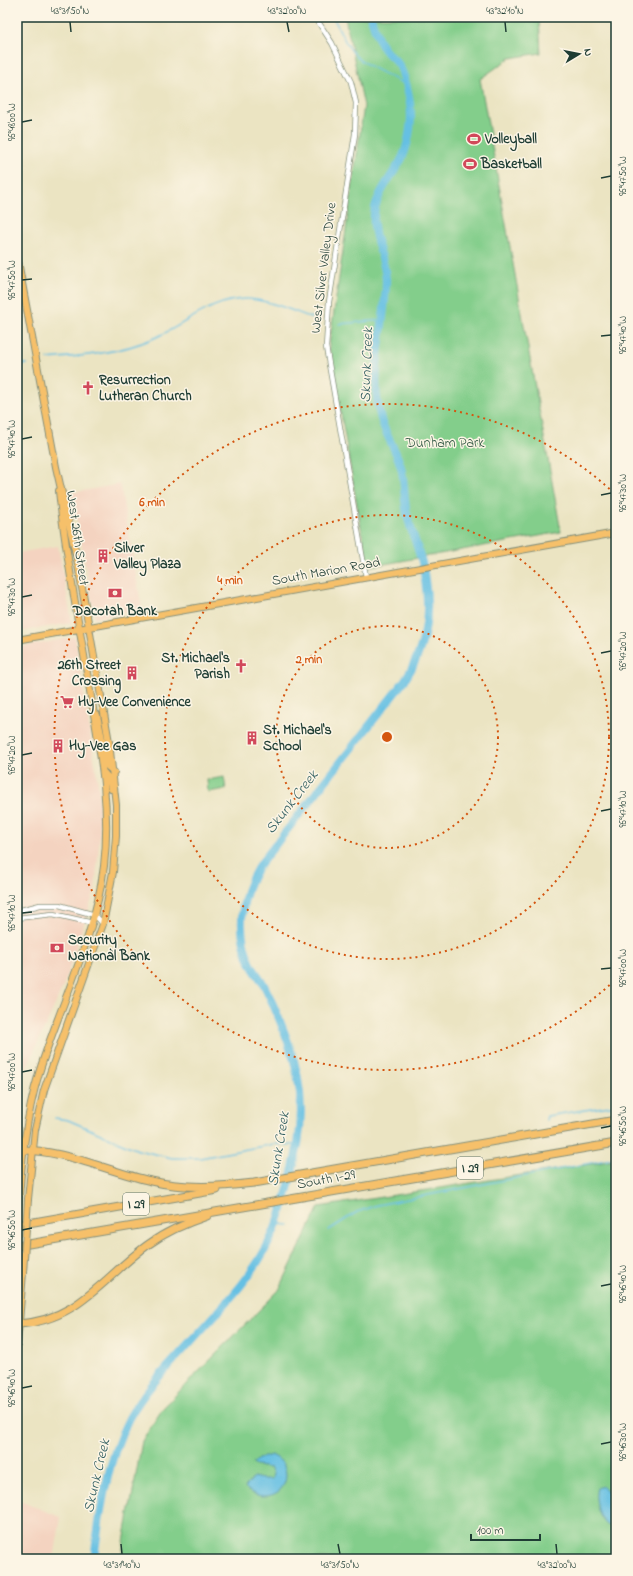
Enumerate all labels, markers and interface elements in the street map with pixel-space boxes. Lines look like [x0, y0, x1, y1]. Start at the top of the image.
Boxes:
text: 43°31'50"N [51, 4, 89, 19]
text: 43°32'00"N [268, 4, 307, 19]
text: 43°32'10"N [486, 4, 524, 19]
north arrow [559, 34, 599, 74]
text: N [579, 47, 596, 57]
text: 96°48'00"W [5, 103, 20, 141]
place label: Volleyball [484, 129, 538, 152]
sports icon: Volleyball [466, 131, 482, 147]
place label: Basketball [480, 154, 543, 175]
sports icon: Basketball [462, 156, 478, 172]
text: 96°47'50"W [616, 156, 631, 196]
street label: West Silver Valley Drive [306, 201, 344, 335]
text: 96°47'50"W [5, 260, 20, 300]
text: 96°47'40"W [616, 316, 631, 354]
water label: Skunk Creek [355, 326, 379, 403]
place label: Resurrection Lutheran Church [98, 370, 192, 407]
church icon: Resurrection Lutheran Church [80, 380, 96, 396]
text: 96°47'40"W [5, 420, 20, 458]
park label: Dunham Park [404, 433, 485, 454]
text: 96°47'30"W [616, 474, 631, 512]
street label: West 26th Street [60, 489, 94, 587]
text: 6 min [138, 494, 165, 512]
place label: Silver Valley Plaza [113, 538, 181, 577]
building icon: Silver Valley Plaza [95, 548, 111, 564]
street label: South Marion Road [270, 552, 382, 592]
text: 4 min [216, 572, 243, 590]
text: 96°47'30"W [5, 578, 20, 616]
bank icon: Dacotah Bank [107, 585, 123, 601]
place label: Dacotah Bank [72, 601, 158, 622]
text: 96°47'20"W [616, 631, 631, 670]
place label: St. Michael's Parish [161, 648, 230, 685]
text: 2 min [295, 651, 322, 669]
place label: 26th Street Crossing [57, 655, 122, 694]
church icon: St. Michael's Parish [233, 658, 249, 674]
building icon: 26th Street Crossing [124, 665, 140, 681]
place label: Hy-Vee Convenience [78, 692, 192, 715]
supermarket icon: Hy-Vee Convenience [59, 694, 75, 710]
place label: St. Michael's School [263, 720, 332, 757]
building icon: St. Michael's School [244, 730, 260, 746]
centre of rings [380, 730, 394, 744]
text: 96°47'20"W [5, 735, 20, 774]
place label: Hy-Vee Gas [69, 736, 136, 759]
building icon: Hy-Vee Gas [50, 738, 66, 754]
water label: Skunk Creek [260, 764, 325, 838]
text: 96°47'10"W [616, 790, 631, 827]
text: 96°47'10"W [5, 894, 20, 931]
place label: Security National Bank [68, 930, 151, 967]
bank icon: Security National Bank [49, 940, 65, 956]
text: 96°47'00"W [616, 949, 631, 987]
text: 96°47'00"W [5, 1053, 20, 1091]
text: 96°46'50"W [616, 1106, 631, 1146]
water label: Skunk Creek [262, 1109, 296, 1188]
road number: I 29 [457, 1157, 483, 1179]
street label: South I-29 [295, 1164, 358, 1195]
road number: I 29 [123, 1193, 149, 1215]
text: 96°46'50"W [5, 1210, 20, 1250]
text: 96°46'40"W [616, 1265, 631, 1303]
text: 96°46'40"W [5, 1369, 20, 1407]
text: 96°46'30"W [616, 1423, 631, 1461]
water label: Skunk Creek [78, 1435, 117, 1515]
scale bar [471, 1516, 540, 1542]
text: 100 m [477, 1522, 504, 1540]
text: 43°31'40"N [104, 1558, 141, 1573]
text: 43°31'50"N [321, 1558, 359, 1573]
text: 43°32'00"N [538, 1558, 577, 1573]

